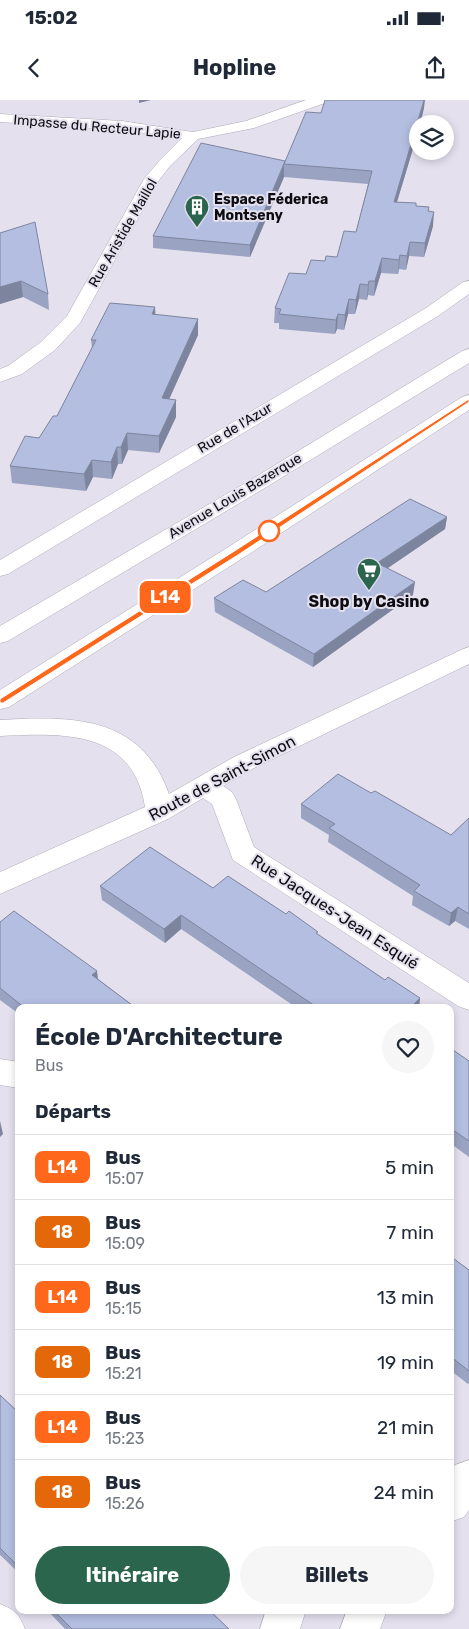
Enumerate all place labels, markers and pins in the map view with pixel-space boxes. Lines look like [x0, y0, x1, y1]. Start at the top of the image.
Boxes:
place label: Espace Féderica Montseny [214, 191, 328, 224]
building icon: Espace Féderica Montseny [184, 194, 210, 228]
unlabelled marker [258, 520, 280, 542]
supermarket icon: Shop by Casino [356, 557, 382, 591]
place label: Shop by Casino [309, 592, 430, 611]

